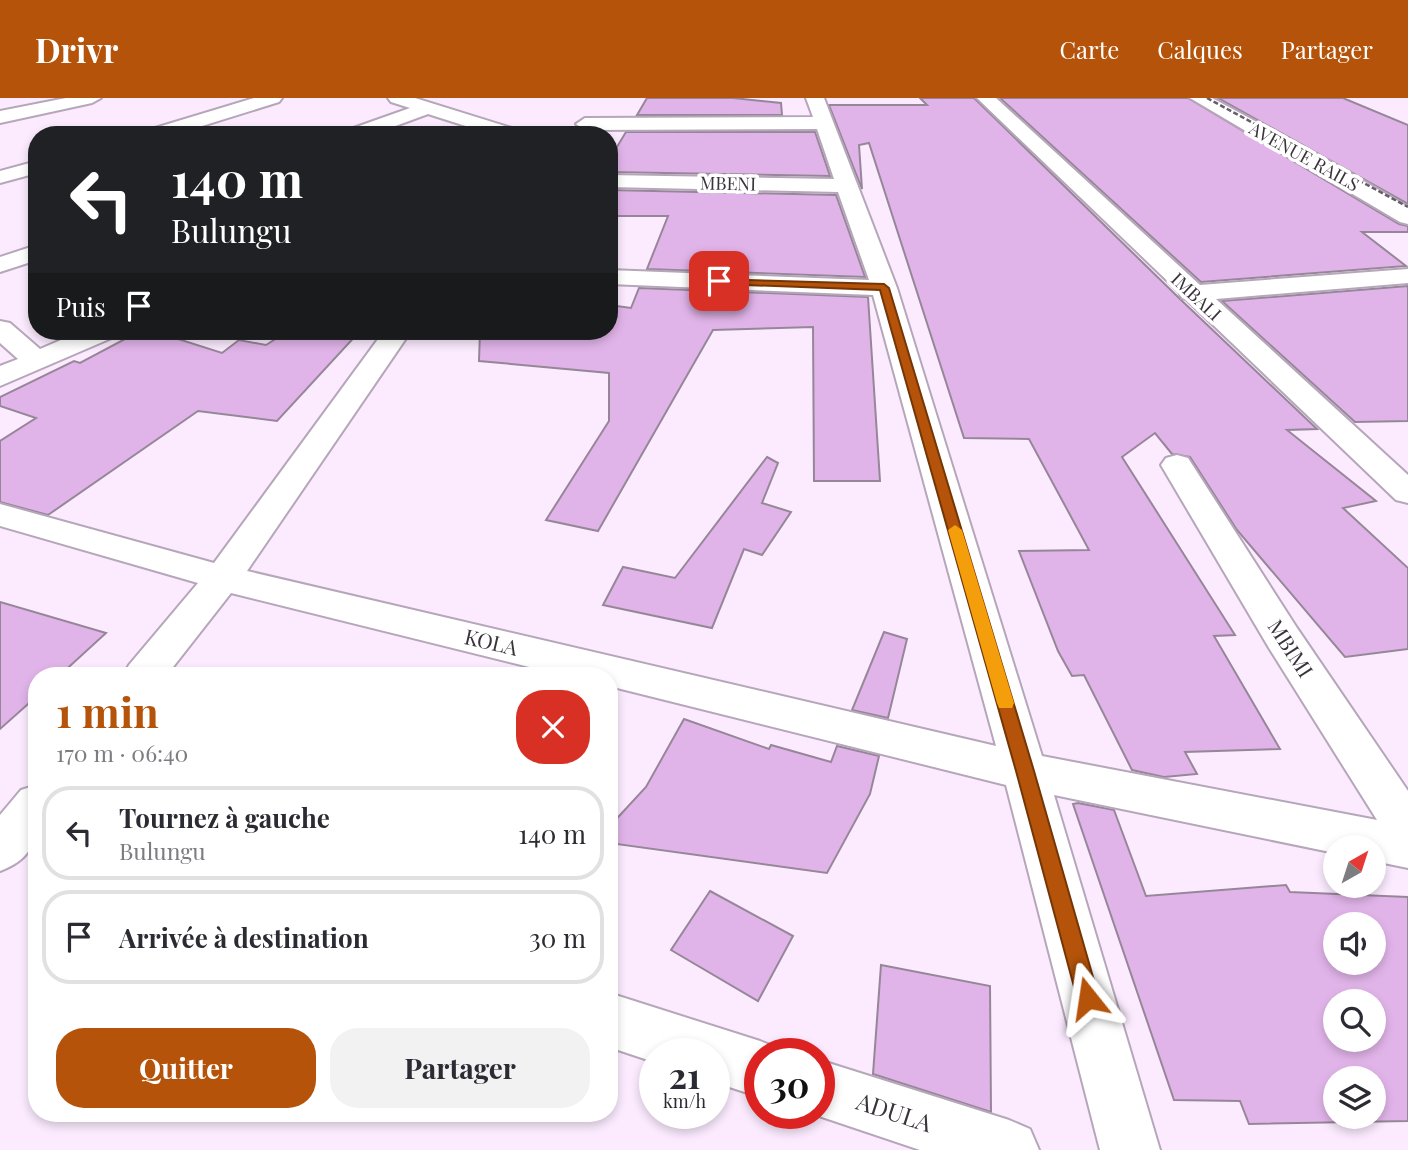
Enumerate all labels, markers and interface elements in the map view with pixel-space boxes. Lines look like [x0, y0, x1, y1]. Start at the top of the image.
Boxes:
text: Drivr [35, 27, 118, 71]
text: Carte [1060, 33, 1119, 65]
text: Calques [1157, 33, 1243, 65]
text: Partager [1281, 33, 1373, 65]
street label: AVENUE RAILS [1244, 116, 1364, 196]
text: 140 m [171, 145, 303, 210]
icon: left [56, 154, 147, 245]
street label: MBENI [700, 171, 756, 195]
text: Bulungu [171, 208, 292, 251]
pin [689, 251, 749, 311]
icon: arrive [700, 262, 738, 300]
street label: IMBALI [1166, 267, 1227, 326]
icon: arrive [120, 287, 158, 325]
text: Puis [56, 289, 106, 324]
street label: MBIMI [1263, 614, 1321, 682]
street label: KOLA [462, 621, 521, 661]
text: 1 min [56, 683, 159, 739]
button: close [516, 690, 590, 764]
text: 170 m · 06:40 [56, 737, 188, 768]
text: Tournez à gauche [119, 800, 330, 835]
icon: left [60, 814, 98, 852]
text: 140 m [518, 816, 586, 851]
text: Bulungu [119, 835, 206, 866]
north arrow [1323, 835, 1386, 898]
map controls [1323, 835, 1386, 1129]
button: sound [1323, 912, 1386, 975]
icon: arrive [60, 918, 98, 956]
text: Arrivée à destination [119, 920, 369, 955]
text: 30 m [529, 920, 586, 955]
position arrow [1051, 961, 1125, 1035]
button: search [1323, 989, 1386, 1052]
button: Quitter [56, 1028, 316, 1108]
button: Partager [330, 1028, 590, 1108]
speed limit sign: 30 [744, 1038, 835, 1129]
text: 21 [669, 1051, 700, 1098]
button: layers [1323, 1066, 1386, 1129]
street label: ADULA [852, 1084, 937, 1139]
text: km/h [663, 1089, 706, 1113]

